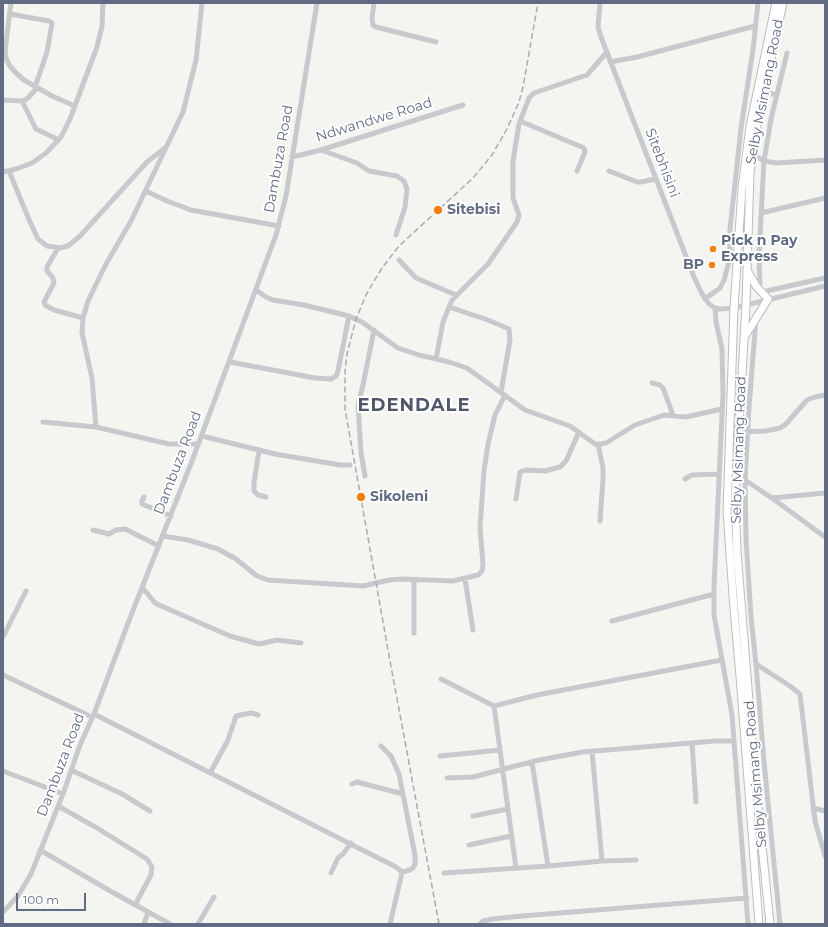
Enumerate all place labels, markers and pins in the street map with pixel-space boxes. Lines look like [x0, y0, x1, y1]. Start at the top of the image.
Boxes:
place label: Sitebisi [447, 202, 500, 218]
marker: Sitebisi [432, 204, 444, 216]
place label: Pick n Pay Express [721, 233, 797, 266]
marker: Pick n Pay Express [708, 244, 718, 254]
place label: BP [683, 257, 704, 273]
marker: BP [707, 260, 717, 270]
place label: Sikoleni [370, 489, 428, 505]
marker: Sikoleni [355, 491, 367, 503]

